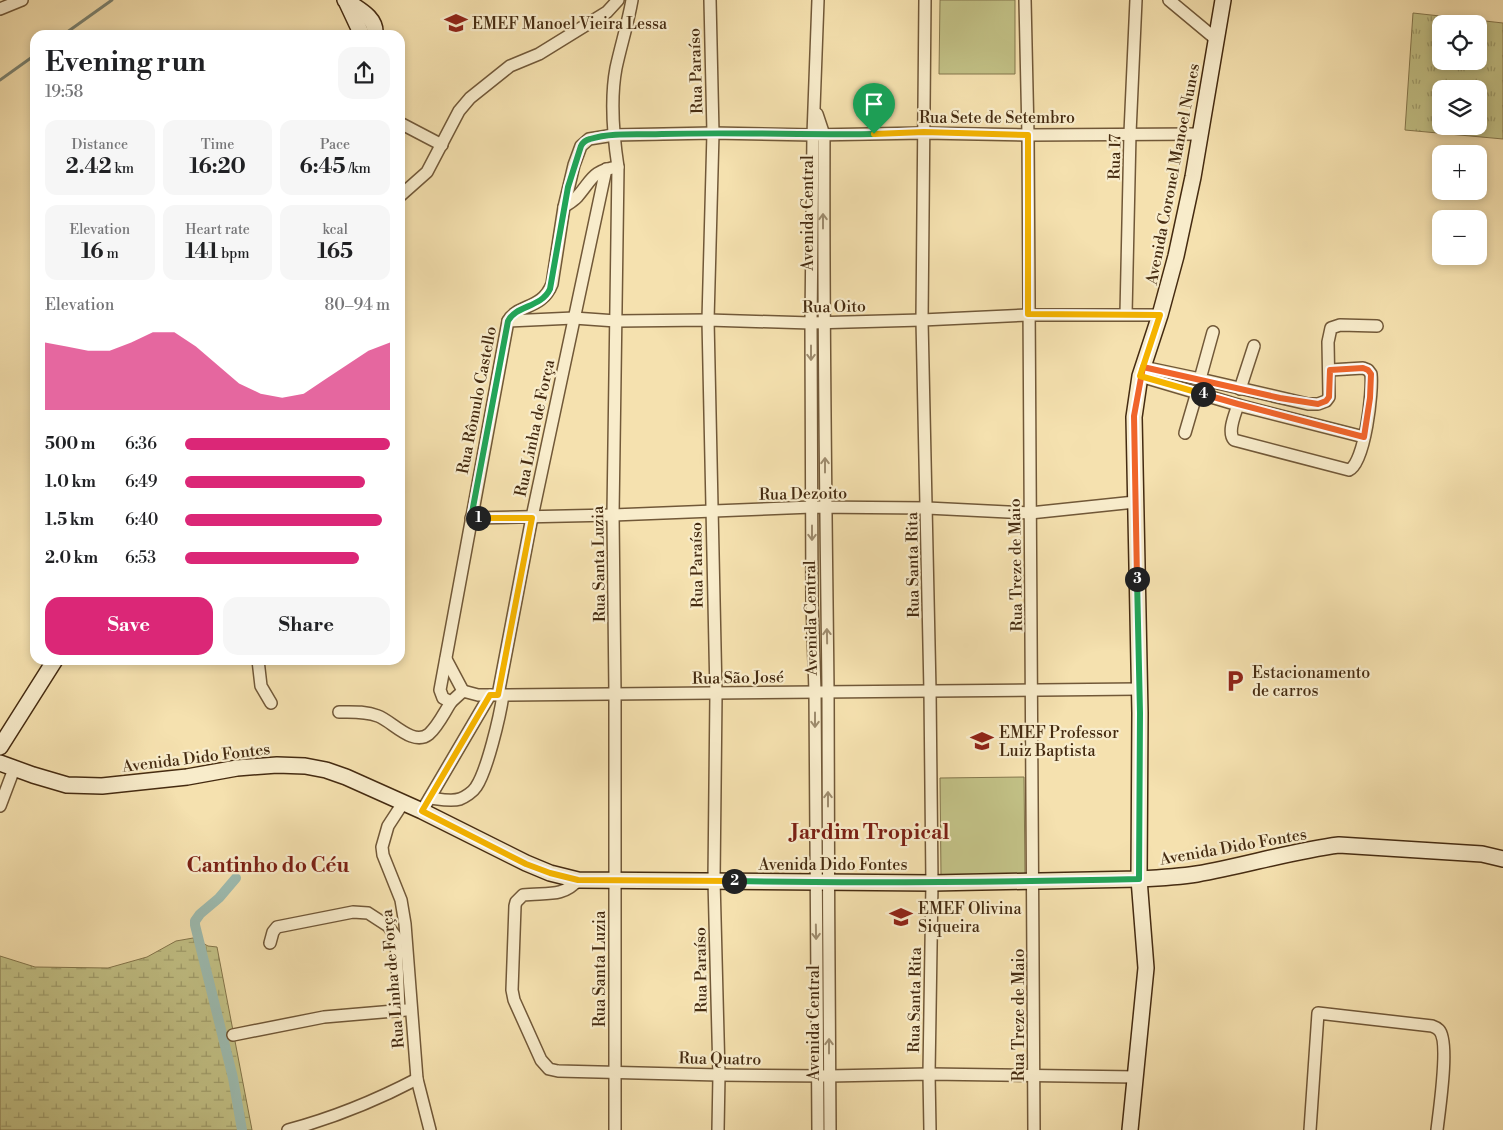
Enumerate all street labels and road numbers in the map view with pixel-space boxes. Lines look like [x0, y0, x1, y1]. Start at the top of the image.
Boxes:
street label: Rua Paraíso [685, 28, 707, 114]
street label: Avenida Coronel Manoel Nunes [1142, 62, 1204, 288]
street label: Rua Sete de Setembro [919, 108, 1075, 128]
street label: Rua 17 [1105, 134, 1125, 180]
street label: Avenida Central [798, 155, 818, 272]
street label: Rua Oito [802, 296, 866, 318]
street label: Rua Rômulo Castello [453, 325, 501, 476]
street label: Rua Linha de Força [511, 357, 559, 499]
street label: Rua Dezoito [759, 483, 847, 505]
street label: Rua Treze de Maio [1005, 498, 1027, 632]
street label: Rua Santa Luzia [588, 505, 610, 622]
street label: Rua Santa Rita [902, 511, 924, 618]
street label: Rua Paraíso [686, 522, 708, 608]
street label: Avenida Central [800, 560, 822, 677]
street label: Rua São José [692, 667, 784, 689]
street label: Avenida Dido Fontes [120, 739, 271, 777]
street label: Avenida Dido Fontes [1157, 824, 1308, 870]
street label: Avenida Dido Fontes [758, 855, 907, 875]
street label: Rua Linha de Força [377, 908, 409, 1049]
street label: Rua Santa Luzia [590, 910, 610, 1027]
street label: Rua Paraíso [690, 927, 712, 1013]
street label: Rua Santa Rita [904, 946, 926, 1053]
street label: Rua Treze de Maio [1009, 948, 1029, 1082]
street label: Avenida Central [804, 965, 824, 1082]
street label: Rua Quatro [678, 1048, 761, 1070]

